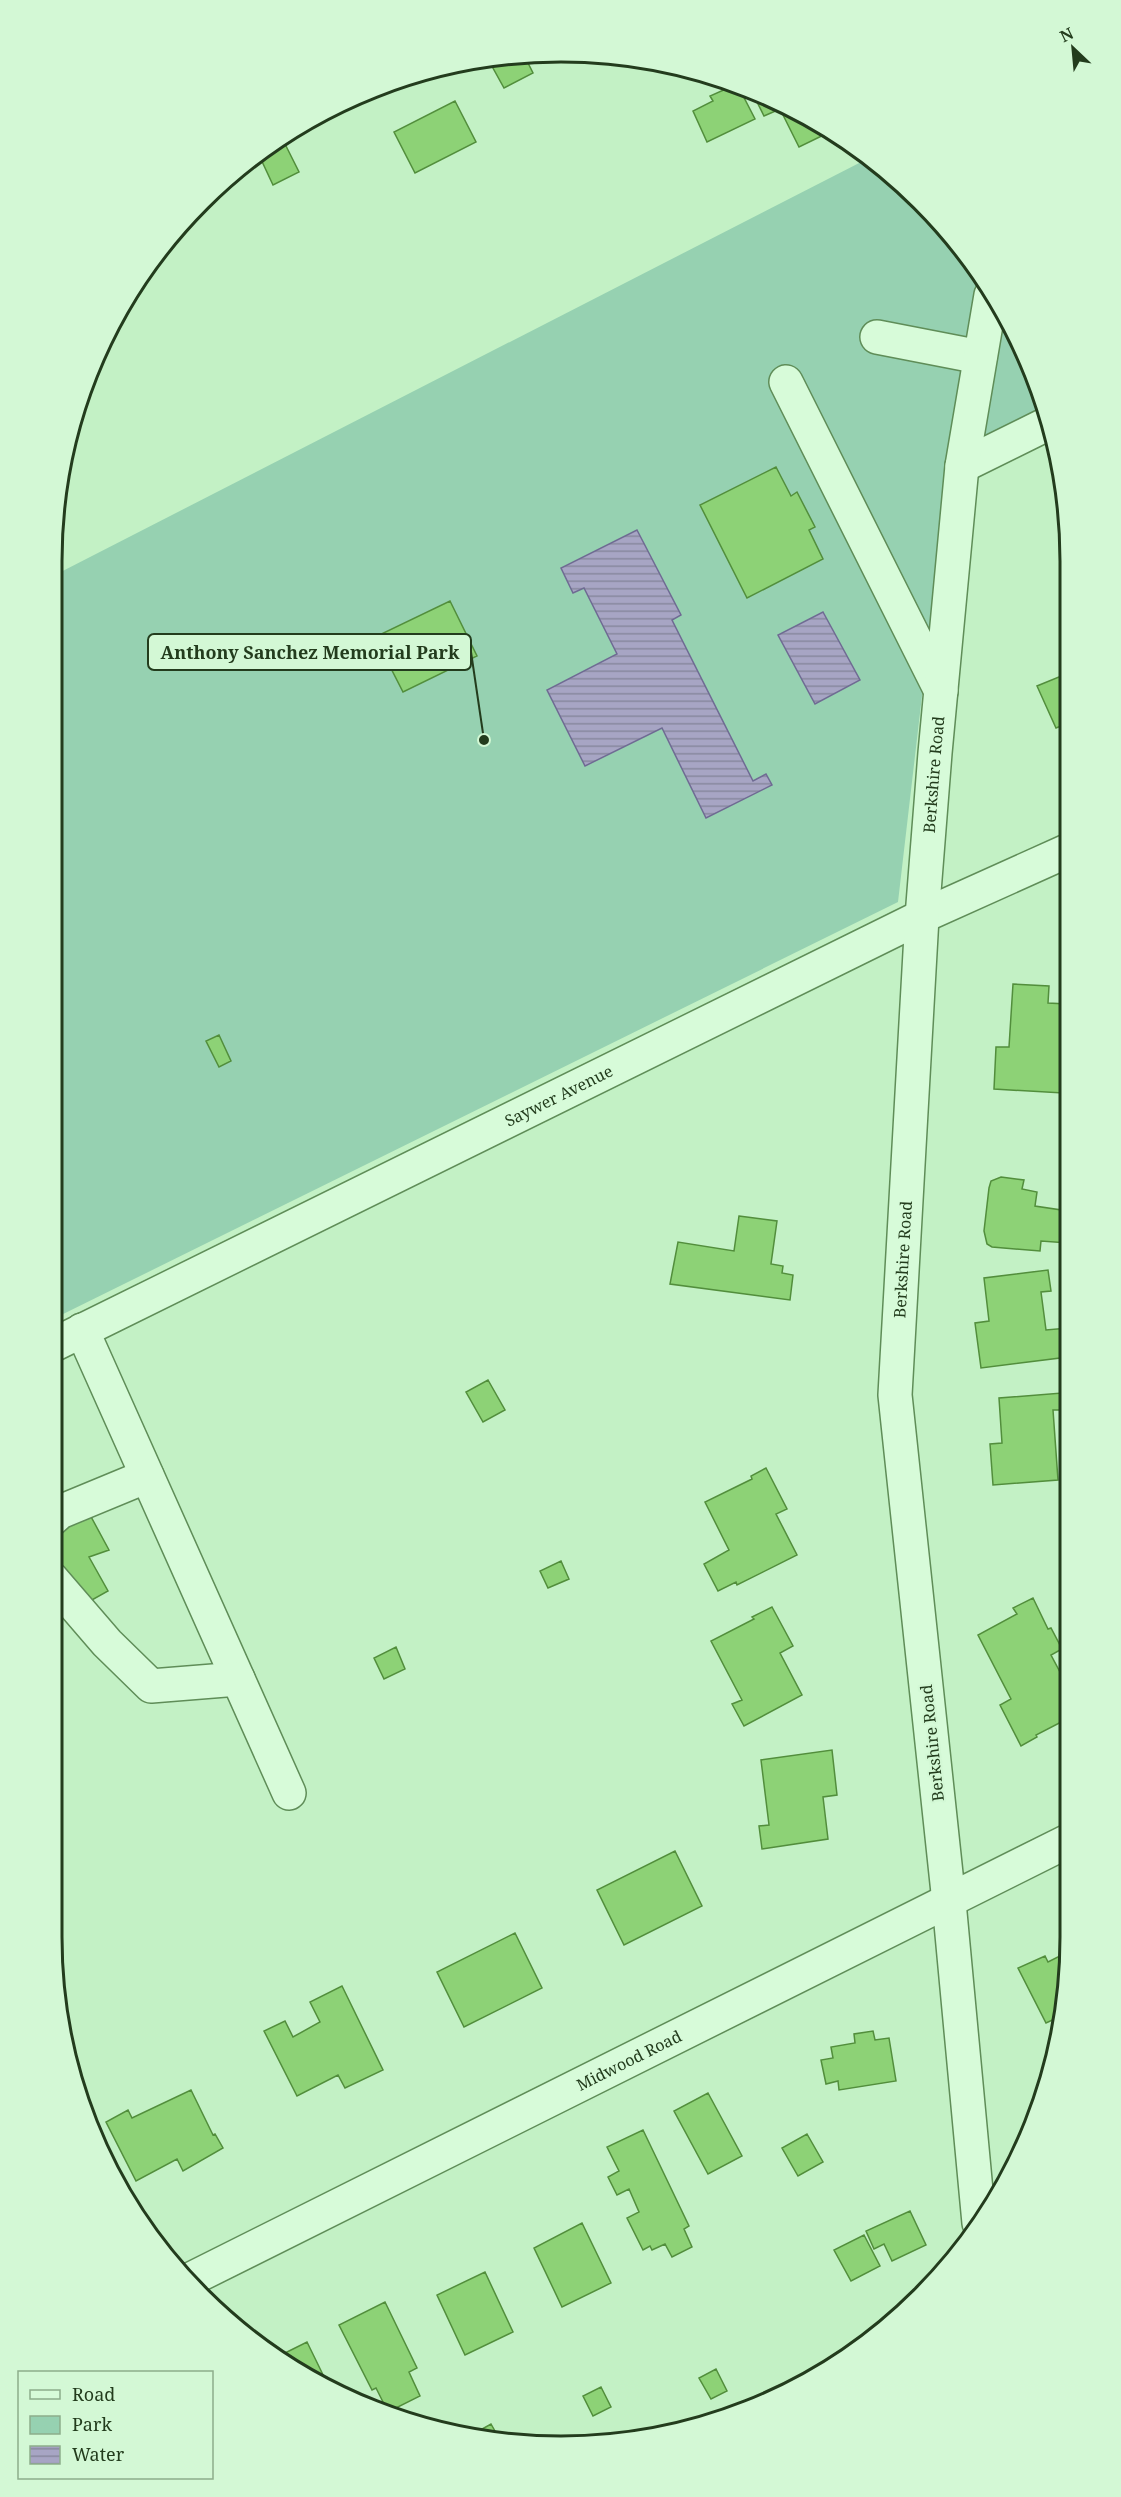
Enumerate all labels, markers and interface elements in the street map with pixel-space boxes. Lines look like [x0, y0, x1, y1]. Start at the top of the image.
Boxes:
north arrow [1043, 18, 1103, 78]
text: N [1056, 22, 1077, 47]
callout: Anthony Sanchez Memorial Park [148, 634, 471, 670]
text: Anthony Sanchez Memorial Park [161, 640, 460, 664]
street label: Berkshire Road [918, 715, 949, 834]
street label: Saywer Avenue [501, 1060, 616, 1132]
street label: Berkshire Road [888, 1200, 917, 1319]
street label: Berkshire Road [915, 1683, 949, 1802]
street label: Midwood Road [573, 2025, 685, 2096]
legend [18, 2371, 213, 2479]
text: Road [72, 2382, 115, 2406]
text: Park [72, 2412, 112, 2436]
text: Water [72, 2442, 125, 2466]

